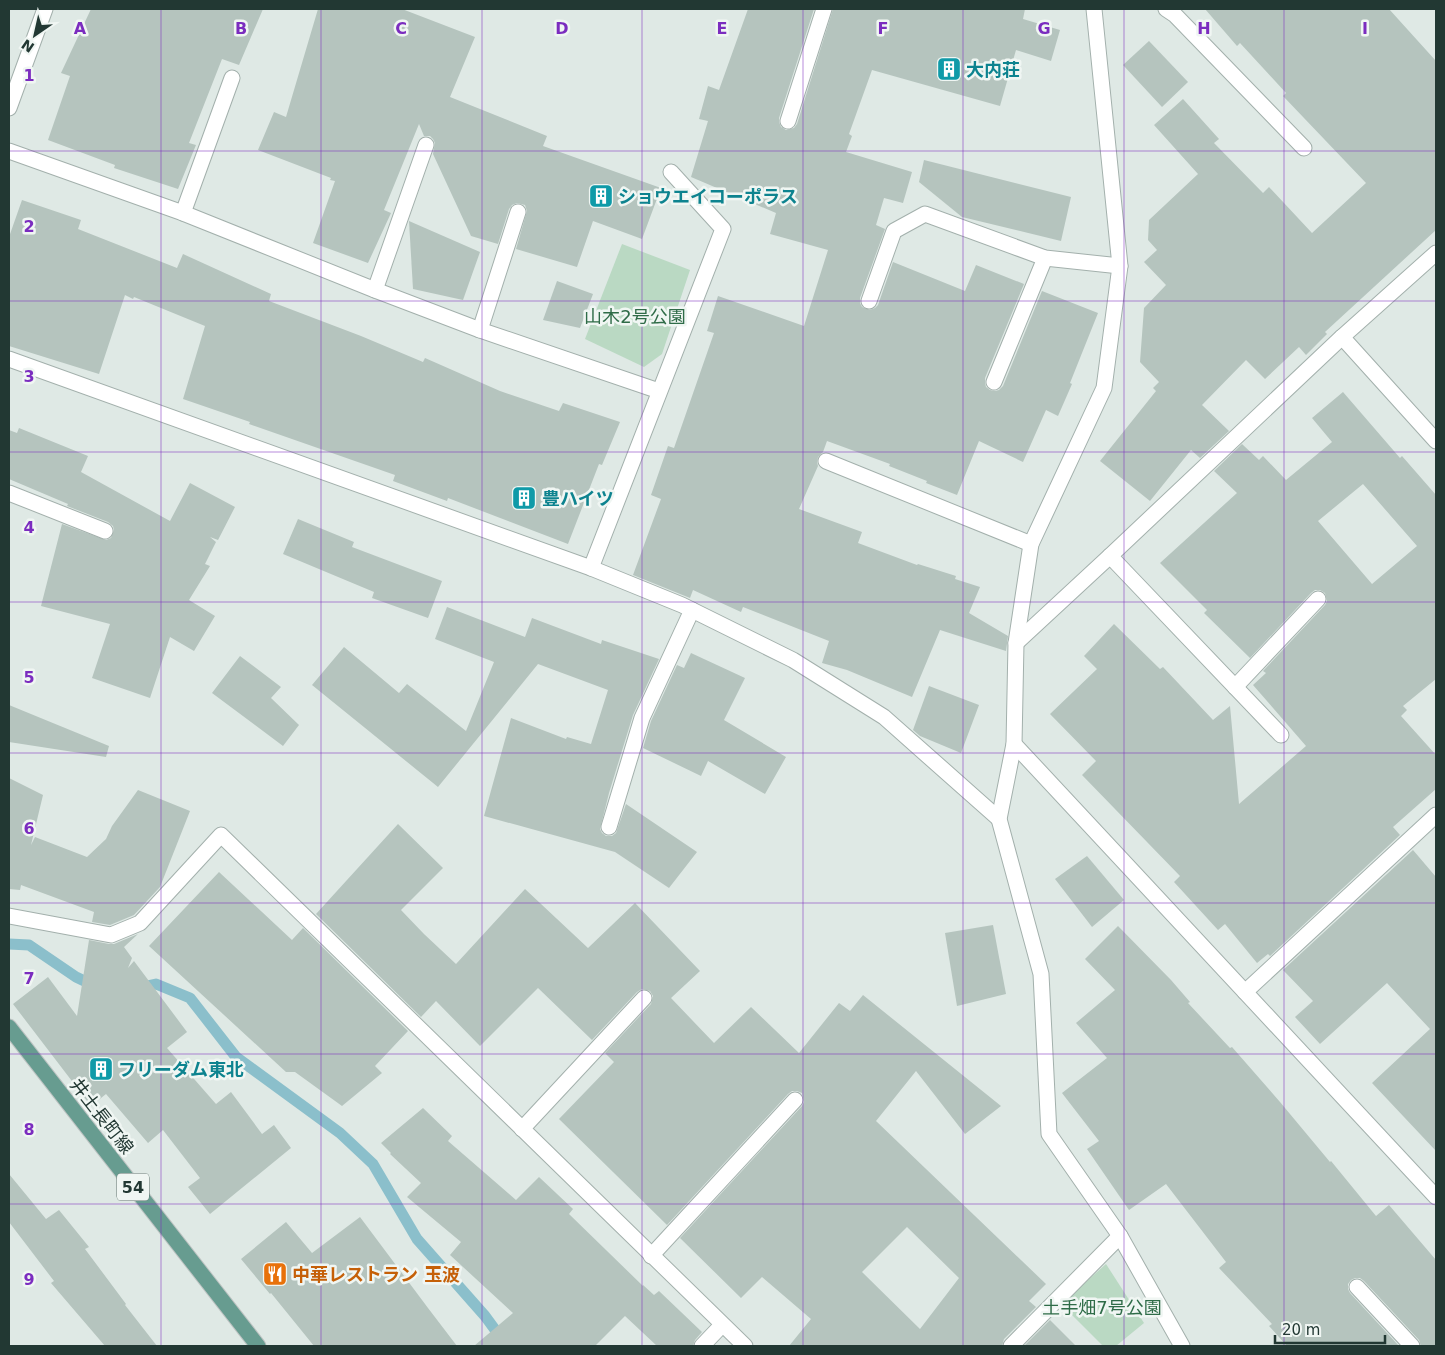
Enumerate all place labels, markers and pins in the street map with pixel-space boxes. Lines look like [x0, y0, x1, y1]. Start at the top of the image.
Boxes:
building icon: 大内荘 [936, 56, 962, 82]
place label: 大内荘 [966, 59, 1020, 80]
building icon: ショウエイコーポラス [588, 183, 614, 209]
place label: ショウエイコーポラス [618, 186, 798, 207]
building icon: 豊ハイツ [511, 485, 537, 511]
place label: 豊ハイツ [542, 488, 614, 509]
building icon: フリーダム東北 [88, 1056, 114, 1082]
place label: フリーダム東北 [118, 1059, 244, 1080]
restaurant icon: 中華レストラン 玉波 [262, 1261, 288, 1287]
place label: 中華レストラン 玉波 [292, 1264, 460, 1285]

